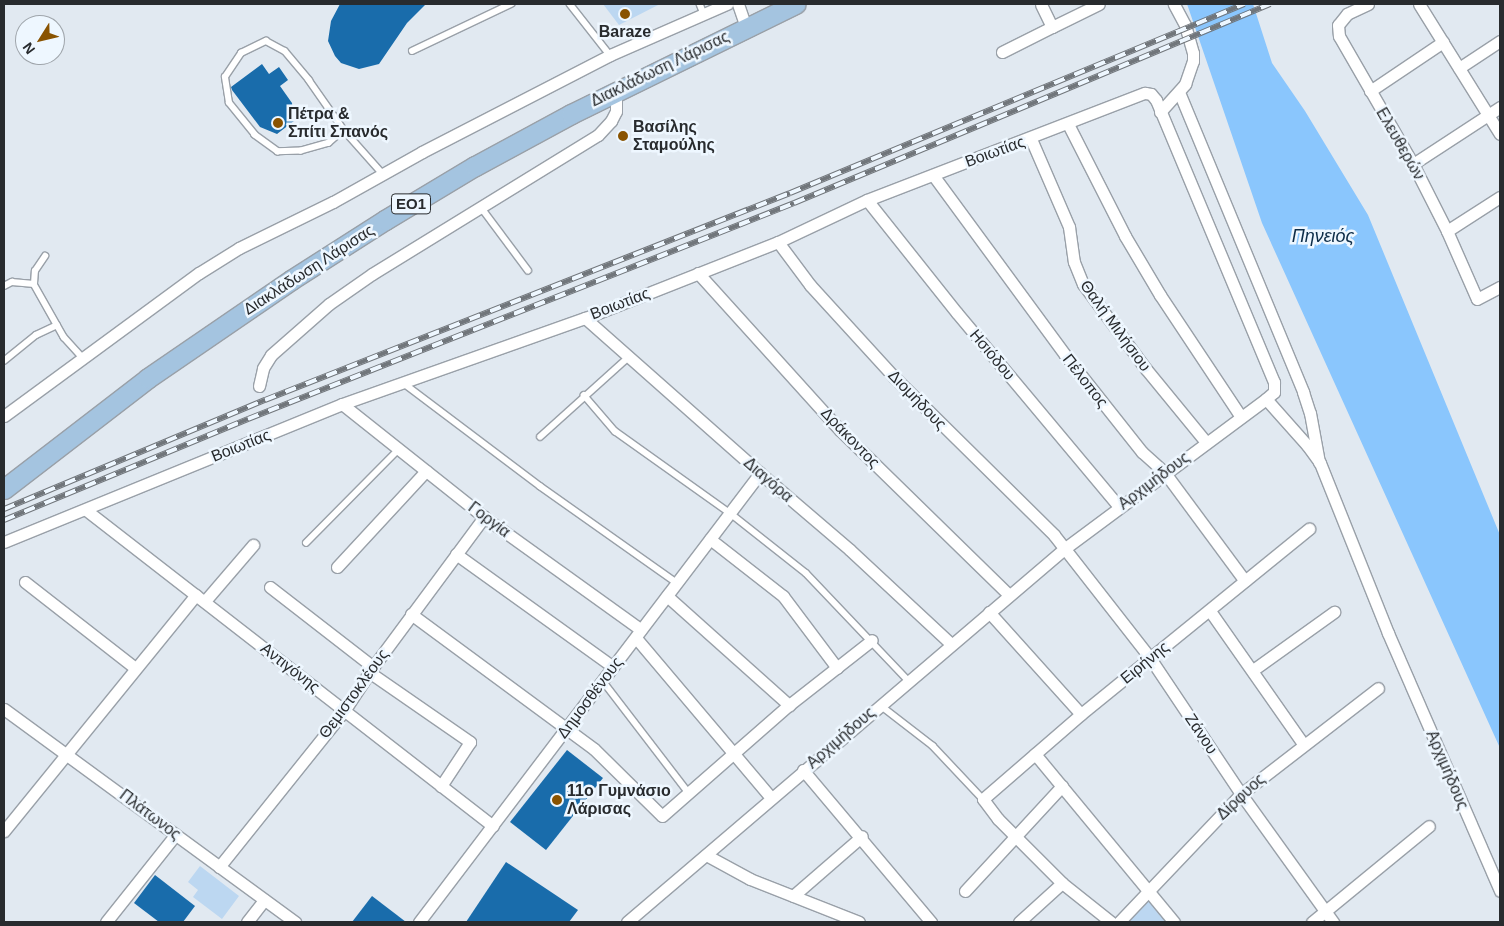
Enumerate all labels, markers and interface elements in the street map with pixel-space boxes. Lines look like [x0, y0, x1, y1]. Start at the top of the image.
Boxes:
marker: Baraze [619, 8, 631, 20]
north arrow [15, 15, 65, 65]
place label: Baraze [599, 22, 651, 42]
street label: Διακλάδωση Λάρισας [587, 27, 733, 111]
text: N [19, 39, 38, 57]
place label: Πέτρα & Σπίτι Σπανός [288, 104, 388, 142]
street label: Ελευθερών [1372, 104, 1428, 184]
marker: Πέτρα & Σπίτι Σπανός [272, 117, 284, 129]
place label: Βασίλης Σταμούλης [633, 117, 715, 155]
marker: Βασίλης Σταμούλης [617, 130, 629, 142]
street label: Βοιωτίας [962, 132, 1028, 172]
road number: ΕΟ1 [390, 192, 432, 216]
street label: Διακλάδωση Λάρισας [240, 220, 378, 320]
water label: Πηνειός [1292, 225, 1354, 247]
street label: Θαλή Μιλήσιου [1076, 277, 1154, 375]
street label: Βοιωτίας [588, 284, 652, 324]
street label: Ησιόδου [965, 326, 1019, 384]
street label: Πέλοπος [1058, 350, 1112, 412]
street label: Διομήδους [884, 366, 950, 434]
street label: Δράκοντος [817, 404, 883, 472]
street label: Βοιωτίας [209, 425, 273, 467]
street label: Αρχιμήδους [1115, 448, 1193, 514]
street label: Διαγόρα [740, 453, 796, 507]
street label: Γοργία [464, 498, 514, 542]
street label: Ειρήνης [1117, 638, 1173, 688]
street label: Αντιγόνης [257, 639, 323, 697]
street label: Θεμιστοκλέους [315, 646, 393, 742]
street label: Δημοσθένους [553, 654, 627, 742]
street label: Αρχιμήδους [803, 703, 879, 773]
street label: Ζάνου [1181, 710, 1221, 758]
street label: Αρχιμήδους [1422, 728, 1472, 812]
street label: Δίρφυος [1213, 770, 1269, 824]
place label: 11ο Γυμνάσιο Λάρισας [567, 781, 671, 819]
street label: Πλάτωνος [116, 786, 184, 844]
marker: 11ο Γυμνάσιο Λάρισας [551, 794, 563, 806]

